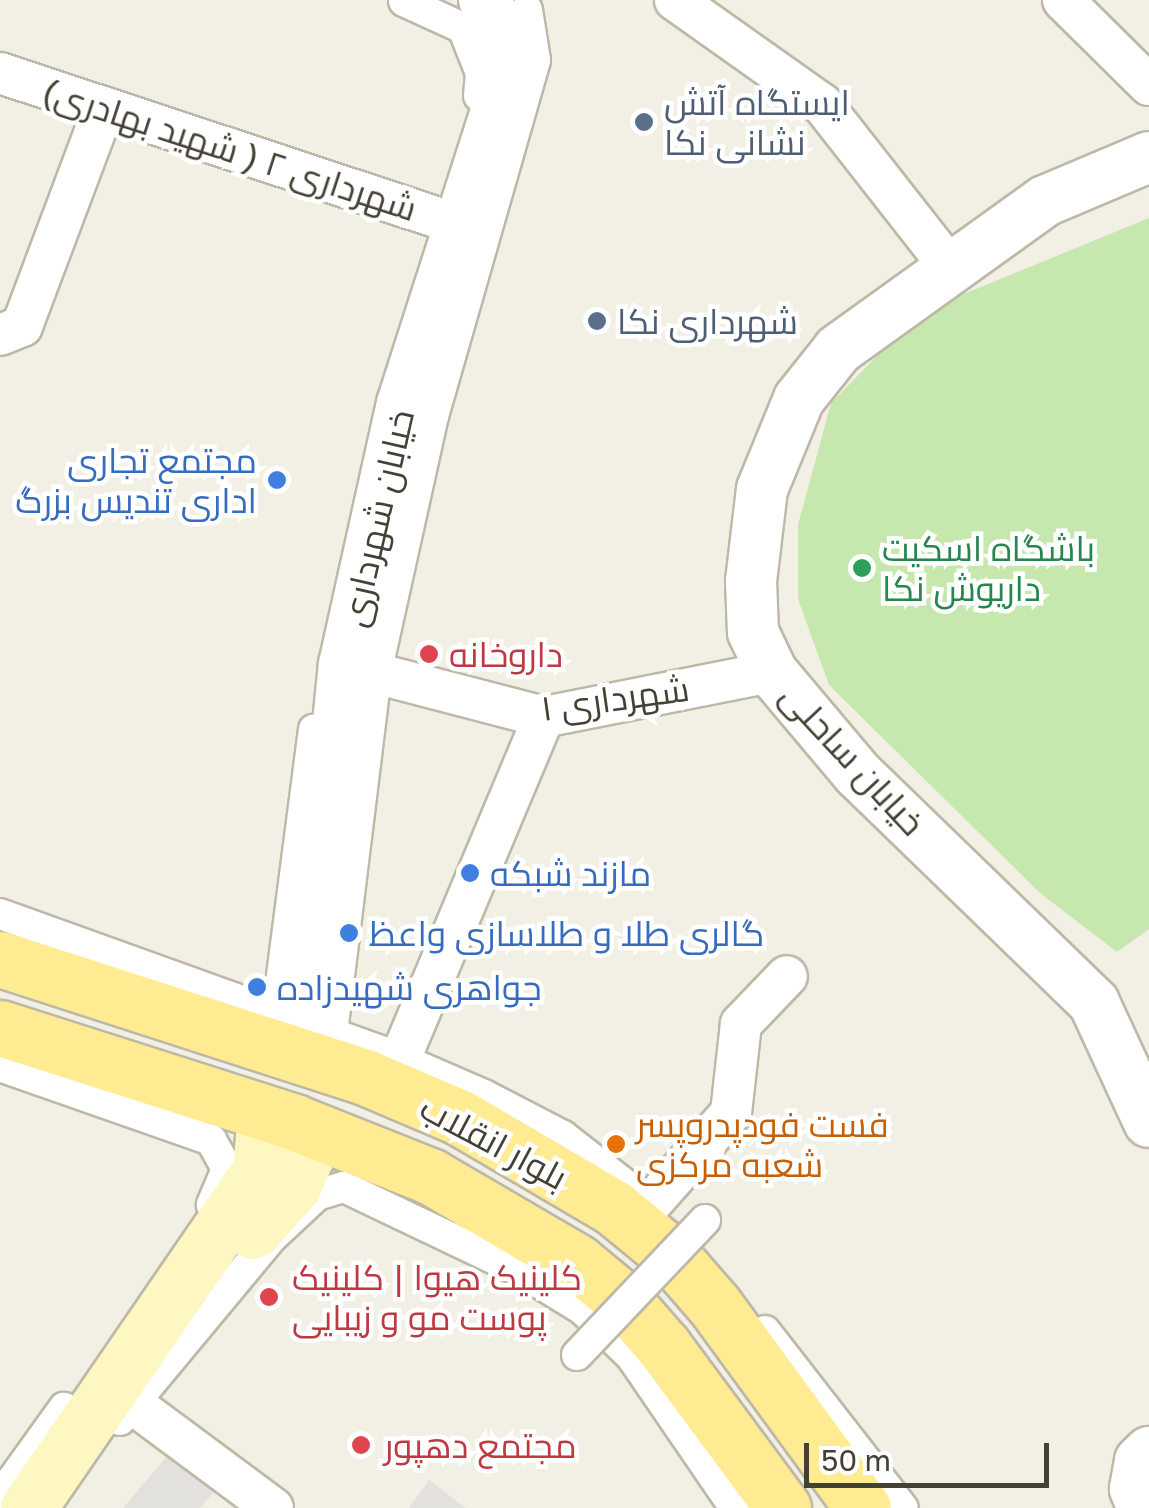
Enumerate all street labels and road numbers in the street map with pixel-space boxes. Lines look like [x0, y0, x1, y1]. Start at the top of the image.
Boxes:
street label: شهرداری ۲ ( شهید بهادری) [38, 69, 422, 229]
street label: خیابان شهرداری [332, 406, 422, 630]
street label: شهرداری ۱ [538, 667, 692, 729]
street label: خیابان ساحلی [772, 674, 934, 844]
street label: بلوار انقلاب [414, 1086, 574, 1198]

